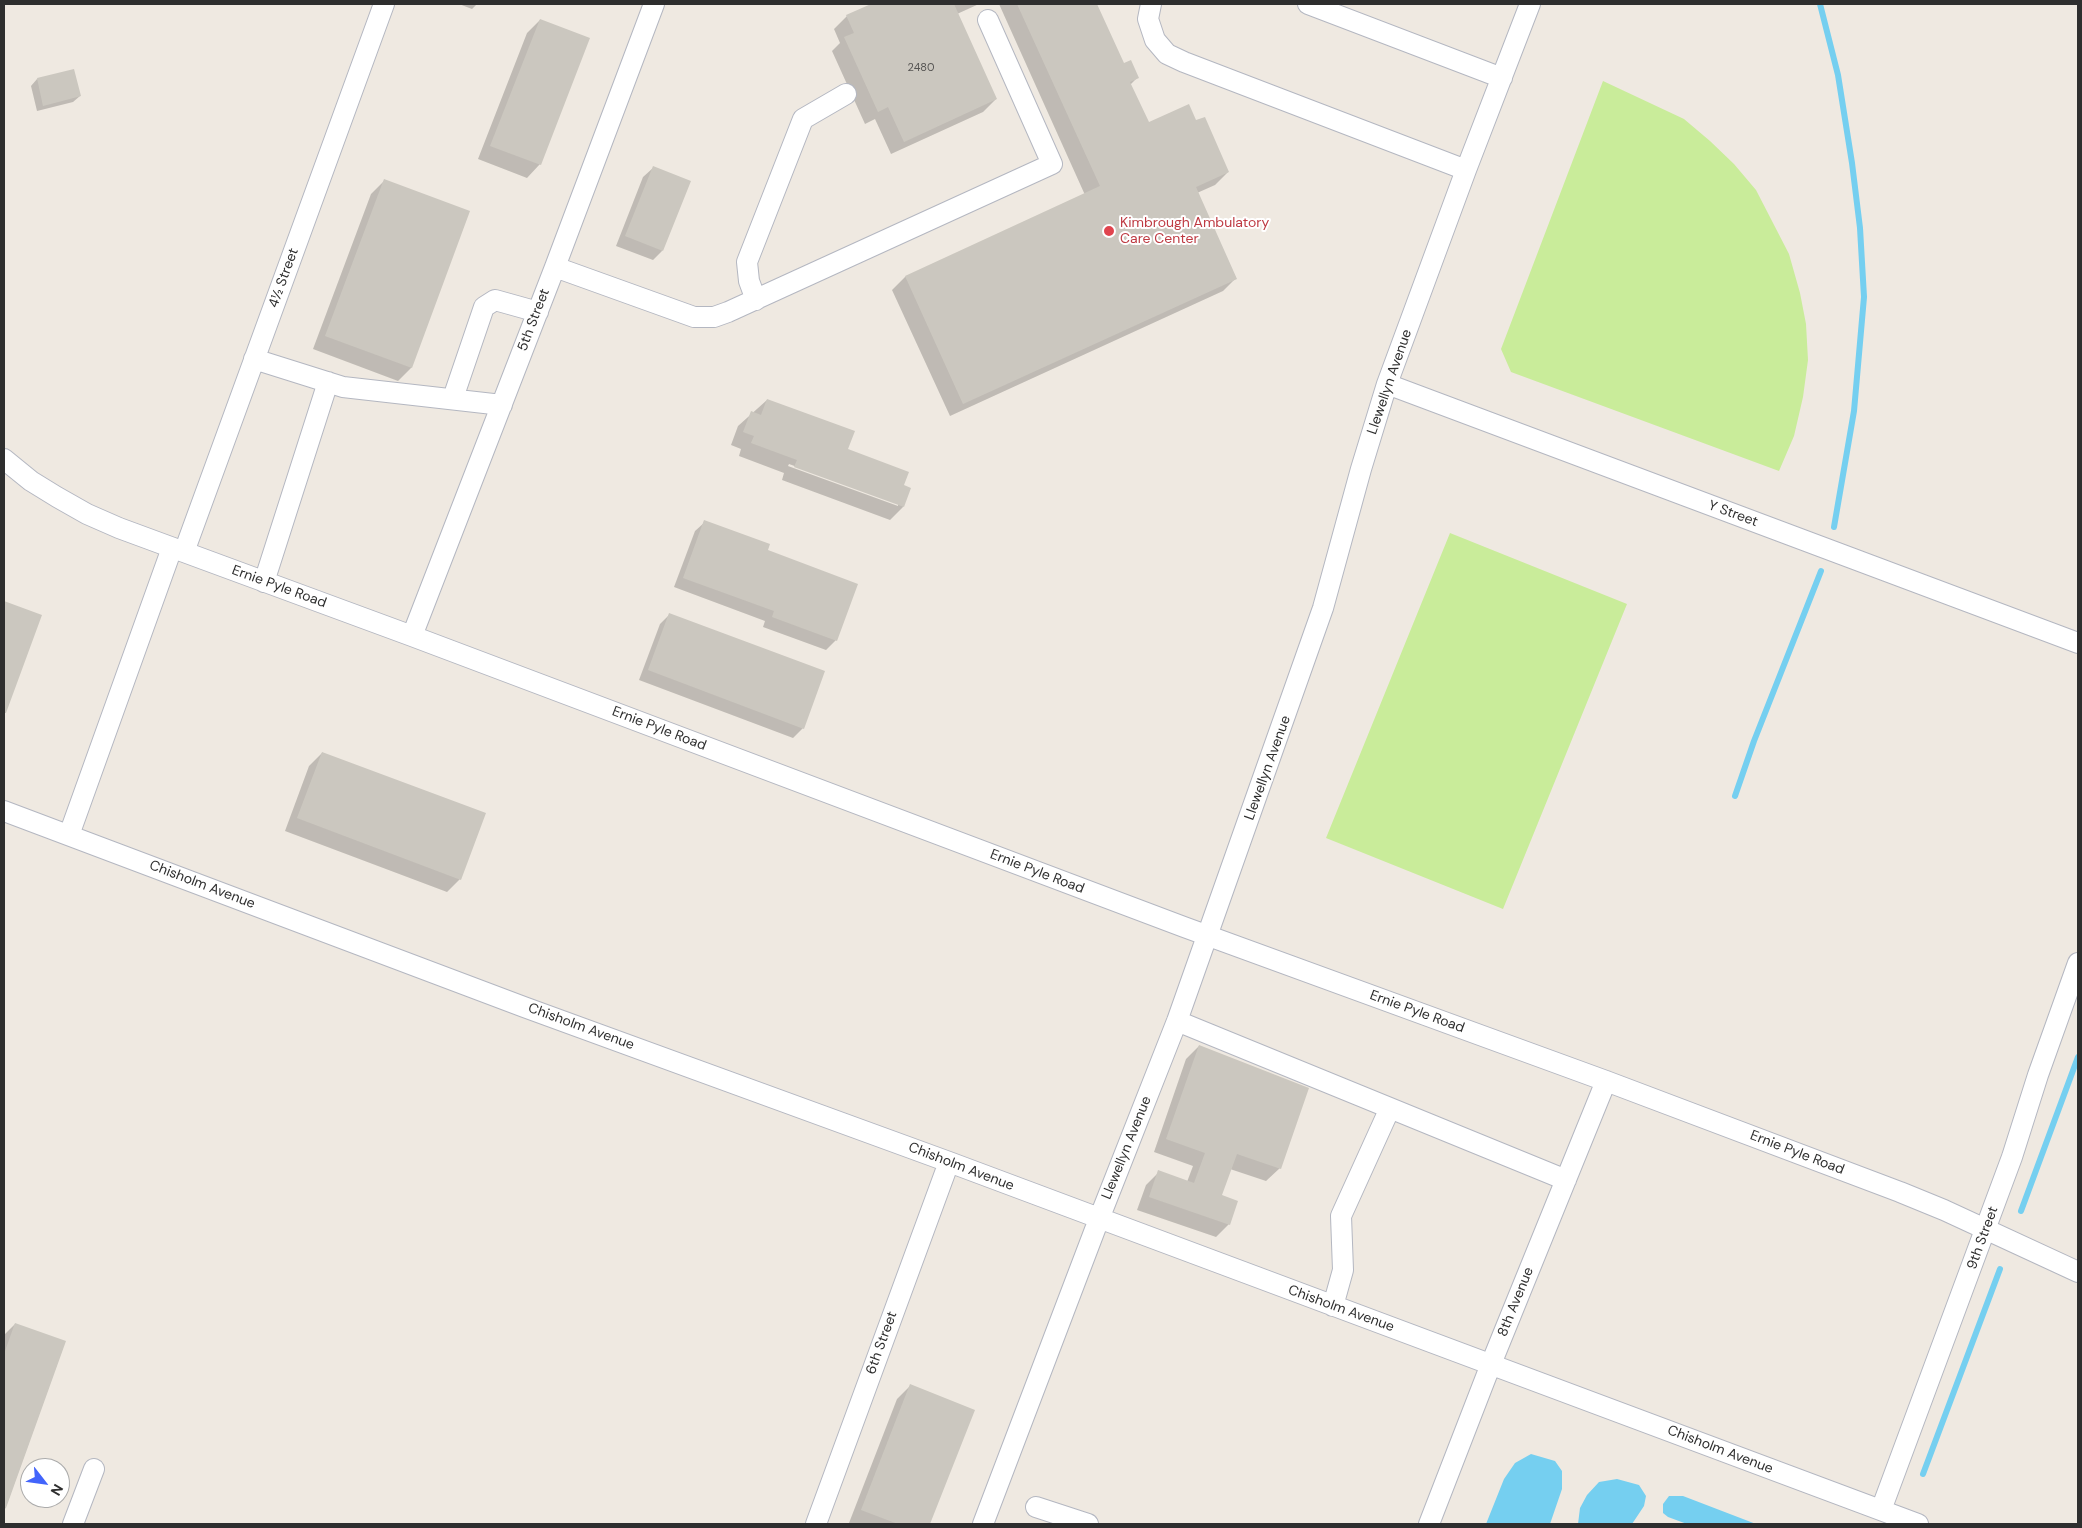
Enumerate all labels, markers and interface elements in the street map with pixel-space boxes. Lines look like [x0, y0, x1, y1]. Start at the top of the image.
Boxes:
house number: 2480 [907, 61, 935, 75]
place label: Kimbrough Ambulatory Care Center [1120, 215, 1269, 248]
marker: Kimbrough Ambulatory Care Center [1102, 224, 1116, 238]
street label: 4½ Street [265, 246, 303, 310]
street label: 5th Street [514, 286, 554, 354]
street label: Llewellyn Avenue [1364, 327, 1416, 437]
street label: Y Street [1706, 497, 1760, 531]
street label: Ernie Pyle Road [229, 562, 329, 612]
street label: Ernie Pyle Road [610, 703, 708, 755]
street label: Llewellyn Avenue [1241, 713, 1295, 823]
street label: Ernie Pyle Road [988, 846, 1086, 898]
street label: Chisholm Avenue [147, 857, 257, 913]
street label: Ernie Pyle Road [1367, 987, 1467, 1037]
street label: Chisholm Avenue [526, 1000, 636, 1054]
street label: Llewellyn Avenue [1099, 1094, 1155, 1202]
street label: Ernie Pyle Road [1748, 1127, 1846, 1179]
street label: Chisholm Avenue [906, 1139, 1016, 1195]
street label: 9th Street [1964, 1204, 2002, 1272]
street label: 8th Avenue [1494, 1265, 1538, 1339]
street label: Chisholm Avenue [1286, 1282, 1396, 1336]
street label: 6th Street [863, 1309, 901, 1377]
street label: Chisholm Avenue [1665, 1422, 1775, 1478]
north arrow [20, 1458, 70, 1508]
text: N [47, 1481, 67, 1499]

